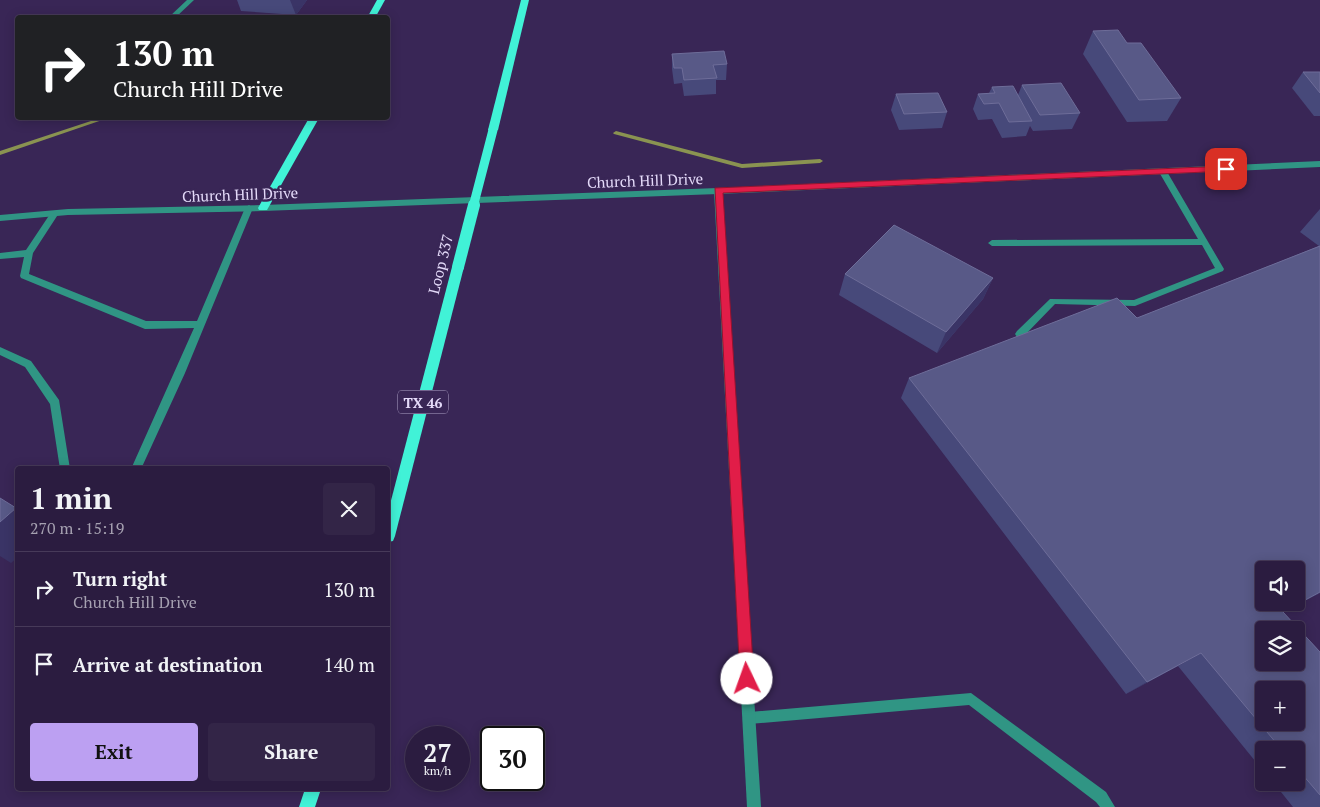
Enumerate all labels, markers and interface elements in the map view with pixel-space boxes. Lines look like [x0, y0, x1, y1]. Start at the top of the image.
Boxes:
text: 130 m [113, 30, 214, 76]
icon: right [30, 35, 95, 100]
text: Church Hill Drive [113, 74, 283, 103]
pin [1205, 148, 1247, 190]
icon: arrive [1212, 155, 1240, 183]
street label: Church Hill Drive [587, 168, 703, 192]
street label: Church Hill Drive [182, 182, 298, 206]
street label: Loop 337 [423, 232, 457, 296]
road number: TX 46 [398, 391, 448, 414]
text: 1 min [30, 478, 112, 518]
button: close [323, 483, 375, 535]
text: 270 m · 15:19 [30, 517, 124, 539]
map controls [1255, 561, 1305, 791]
button: sound [1255, 561, 1305, 611]
text: Turn right [73, 566, 167, 591]
icon: right [30, 575, 58, 603]
text: 130 m [324, 577, 375, 602]
text: Church Hill Drive [73, 591, 197, 613]
button: layers [1255, 621, 1305, 671]
icon: arrive [30, 650, 58, 678]
text: Arrive at destination [73, 652, 262, 677]
text: 140 m [324, 652, 375, 677]
position arrow [720, 652, 772, 704]
button: + [1255, 681, 1305, 731]
button: Exit [30, 723, 198, 781]
button: Share [208, 723, 375, 781]
speed limit sign: 30 [480, 726, 545, 791]
text: 27 [423, 736, 452, 769]
button: − [1255, 741, 1305, 791]
text: km/h [424, 763, 451, 778]

